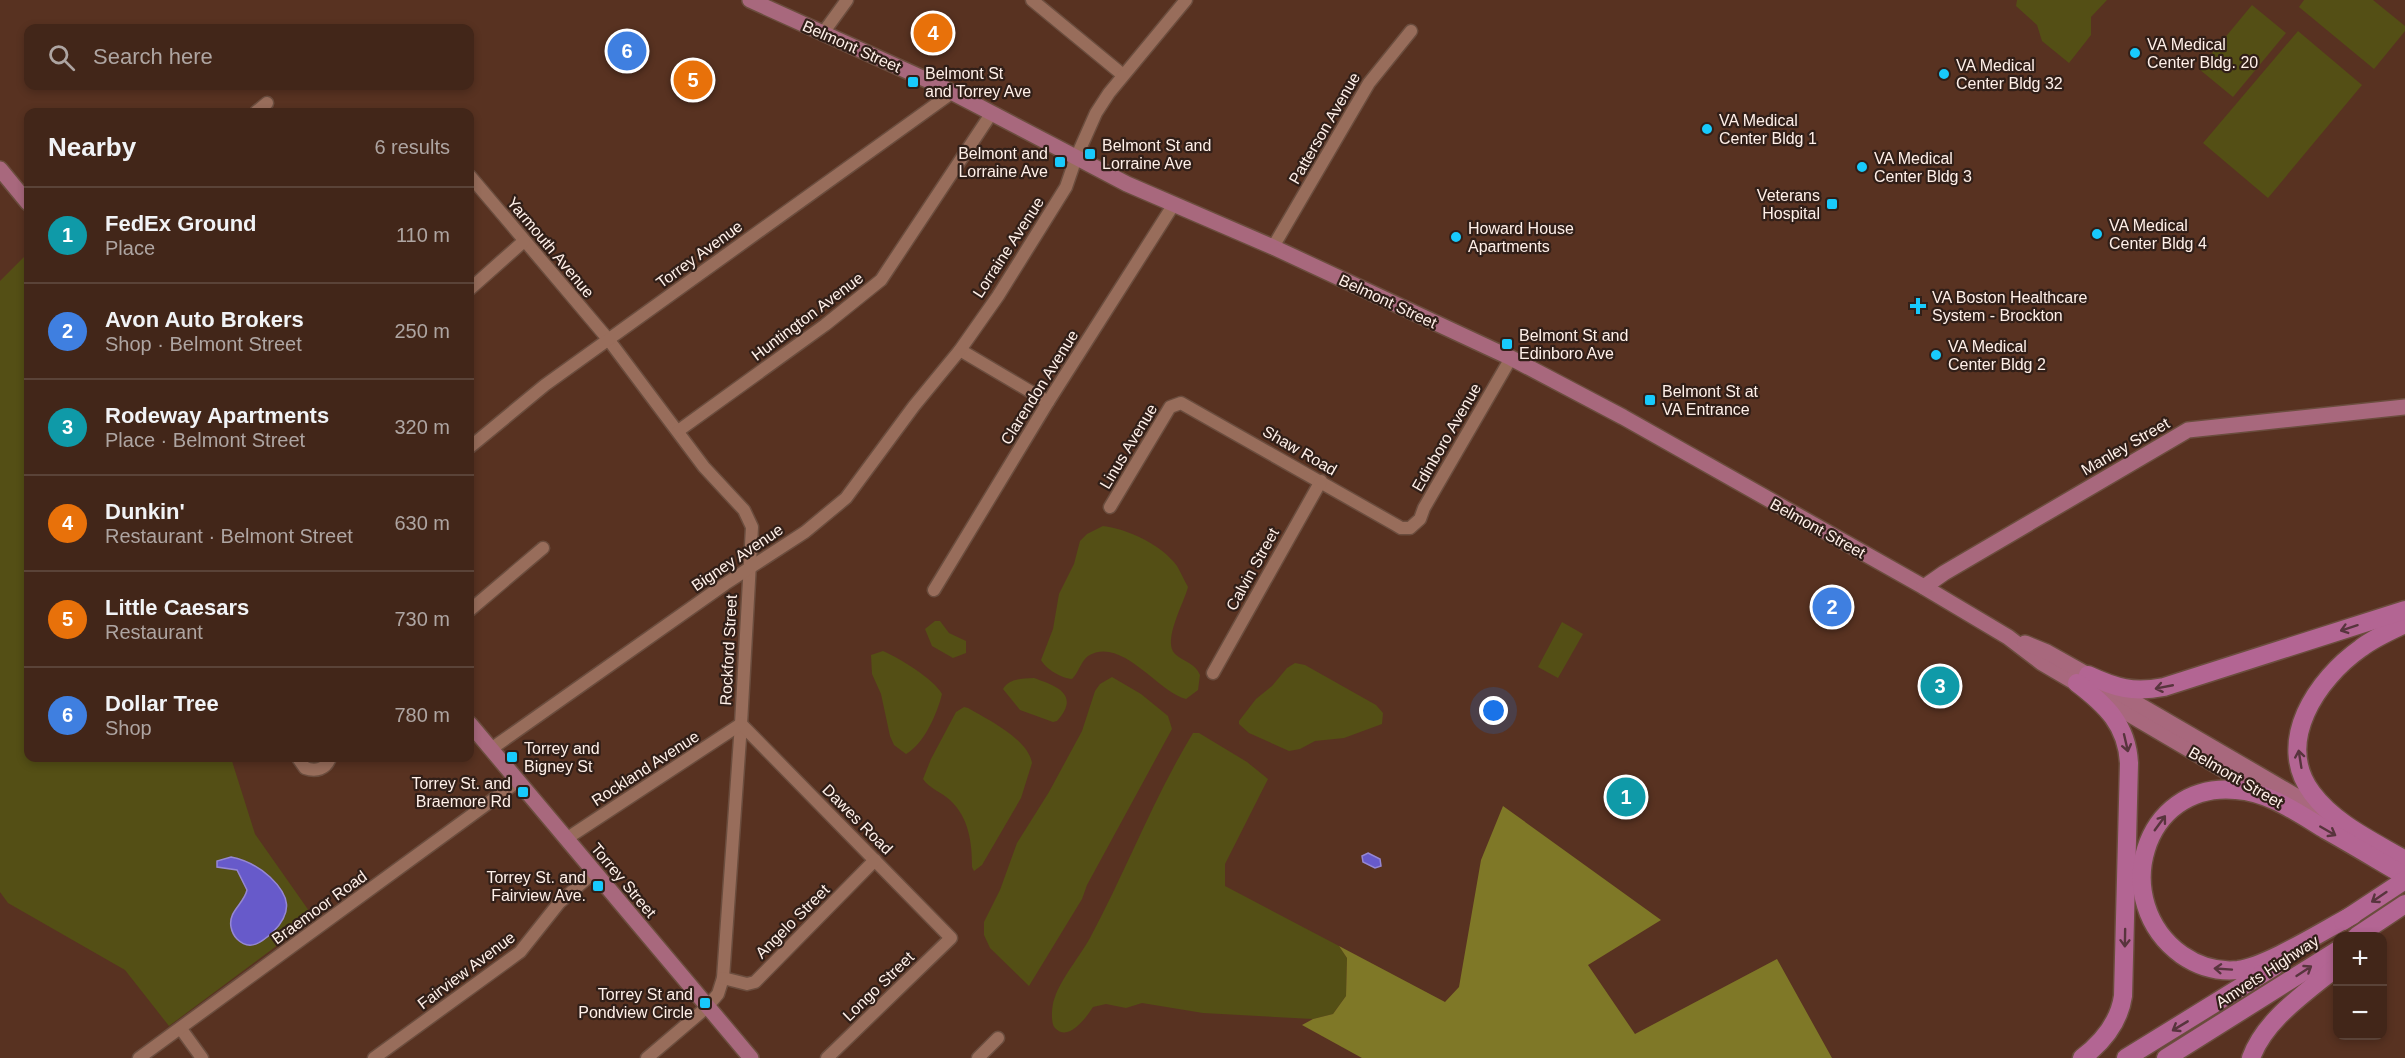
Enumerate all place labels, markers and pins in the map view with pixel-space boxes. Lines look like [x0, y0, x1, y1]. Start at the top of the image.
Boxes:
pin: 4 [914, 10, 952, 56]
pin: 6 [608, 28, 646, 74]
place label: VA Medical Center Bldg. 20 [2147, 36, 2258, 71]
marker: VA Medical Center Bldg. 20 [2128, 46, 2142, 60]
place label: VA Medical Center Bldg 32 [1956, 57, 2063, 92]
pin: 5 [674, 58, 712, 103]
place label: Belmont St and Torrey Ave [925, 65, 1031, 100]
marker: VA Medical Center Bldg 32 [1937, 67, 1951, 81]
marker: Belmont St and Torrey Ave [906, 75, 920, 89]
place label: VA Medical Center Bldg 1 [1719, 112, 1817, 147]
marker: VA Medical Center Bldg 1 [1700, 122, 1714, 136]
place label: Belmont St and Lorraine Ave [1102, 137, 1211, 172]
place label: Belmont and Lorraine Ave [958, 145, 1048, 180]
marker: Belmont St and Lorraine Ave [1083, 147, 1097, 161]
place label: VA Medical Center Bldg 3 [1874, 150, 1972, 185]
marker: Belmont and Lorraine Ave [1053, 155, 1067, 169]
marker: VA Medical Center Bldg 3 [1855, 160, 1869, 174]
place label: Veterans Hospital [1757, 187, 1820, 222]
marker: Veterans Hospital [1825, 197, 1839, 211]
place label: VA Medical Center Bldg 4 [2109, 217, 2207, 252]
place label: Howard House Apartments [1468, 220, 1574, 255]
marker: VA Medical Center Bldg 4 [2090, 227, 2104, 241]
marker: Howard House Apartments [1449, 230, 1463, 244]
place label: VA Boston Healthcare System - Brockton [1932, 289, 2087, 324]
marker: VA Boston Healthcare System - Brockton [1909, 297, 1927, 315]
place label: Belmont St and Edinboro Ave [1519, 327, 1628, 362]
marker: Belmont St and Edinboro Ave [1500, 337, 1514, 351]
place label: VA Medical Center Bldg 2 [1948, 338, 2046, 373]
marker: VA Medical Center Bldg 2 [1929, 348, 1943, 362]
place label: Belmont St at VA Entrance [1662, 383, 1759, 418]
marker: Belmont St at VA Entrance [1643, 393, 1657, 407]
pin: 2 [1812, 584, 1852, 630]
pin: 3 [1920, 664, 1960, 708]
place label: Torrey and Bigney St [524, 740, 600, 775]
marker: Torrey and Bigney St [505, 750, 519, 764]
pin: 1 [1606, 774, 1646, 820]
place label: Torrey St. and Braemore Rd [411, 775, 511, 810]
marker: Torrey St. and Braemore Rd [516, 785, 530, 799]
place label: Torrey St. and Fairview Ave. [486, 869, 586, 904]
marker: Torrey St. and Fairview Ave. [591, 879, 605, 893]
place label: Torrey St and Pondview Circle [578, 986, 693, 1021]
marker: Torrey St and Pondview Circle [698, 996, 712, 1010]

